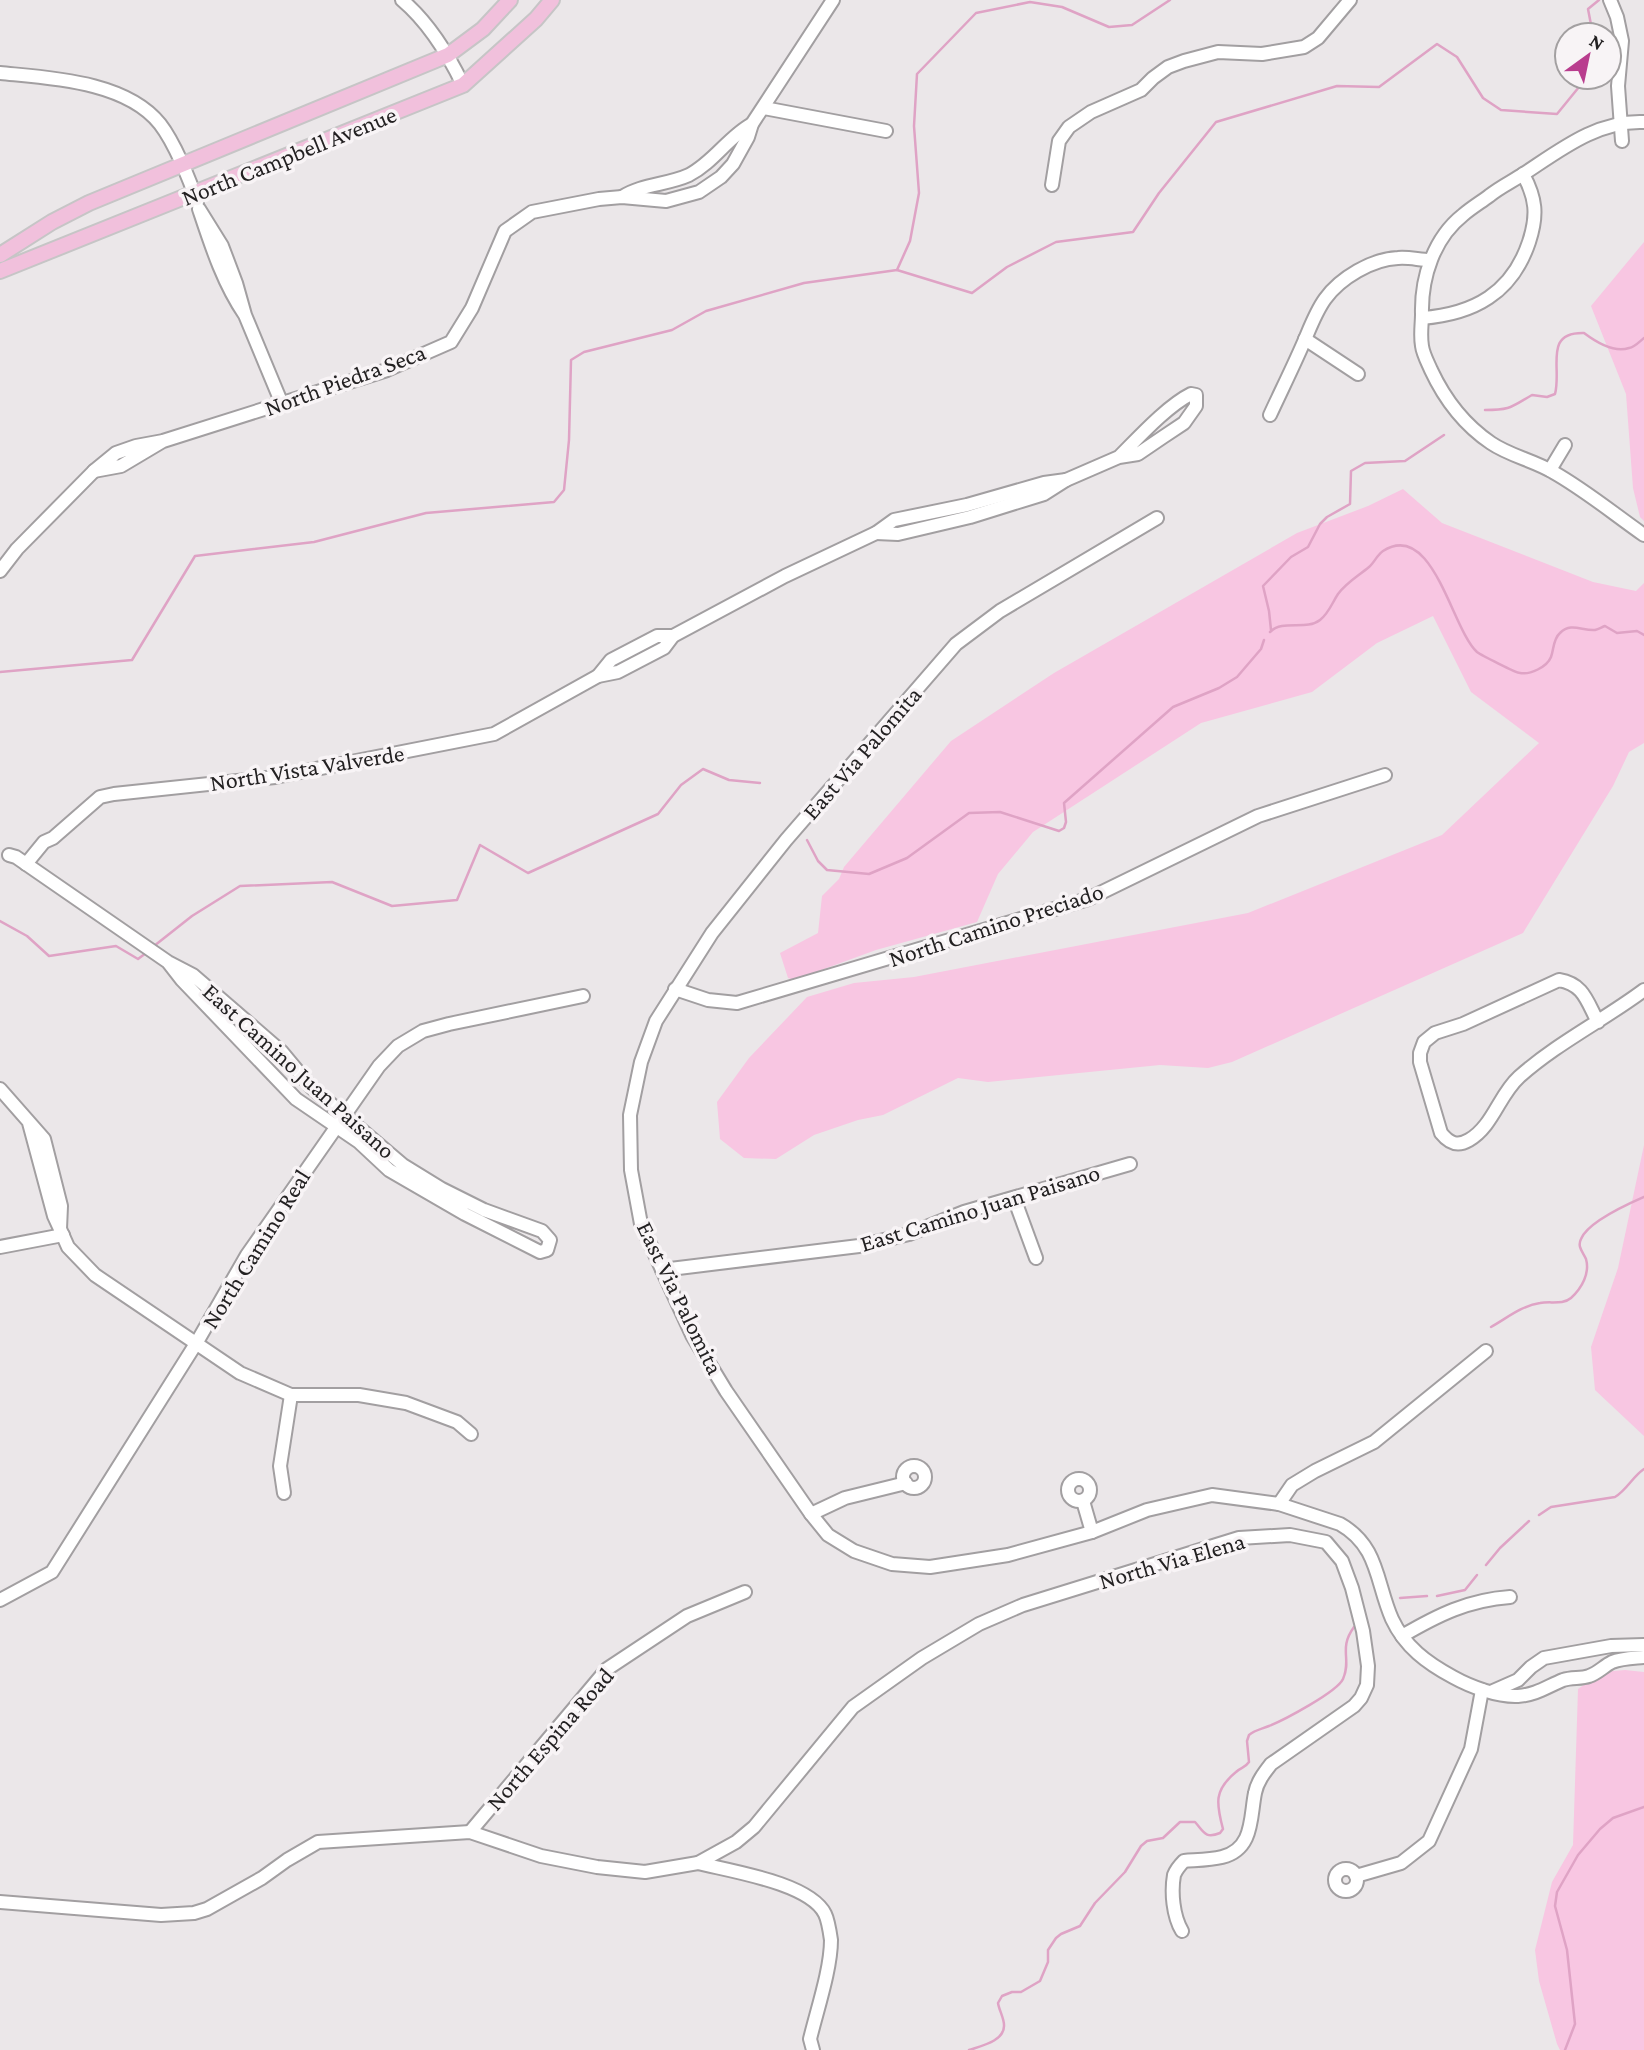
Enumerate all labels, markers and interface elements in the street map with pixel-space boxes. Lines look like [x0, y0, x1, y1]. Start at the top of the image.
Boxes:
north arrow [1553, 21, 1623, 91]
text: N [1586, 30, 1608, 55]
street label: North Campbell Avenue [178, 100, 400, 211]
street label: North Piedra Seca [261, 338, 429, 421]
street label: East Via Palomita [797, 681, 927, 824]
street label: North Vista Valverde [208, 739, 406, 796]
street label: North Camino Preciado [885, 877, 1106, 972]
street label: East Camino Juan Paisano [198, 977, 401, 1164]
street label: East Camino Juan Paisano [857, 1158, 1103, 1257]
street label: North Camino Real [196, 1164, 315, 1333]
street label: East Via Palomita [632, 1217, 729, 1379]
street label: North Via Elena [1096, 1527, 1248, 1594]
street label: North Espina Road [480, 1662, 619, 1815]

